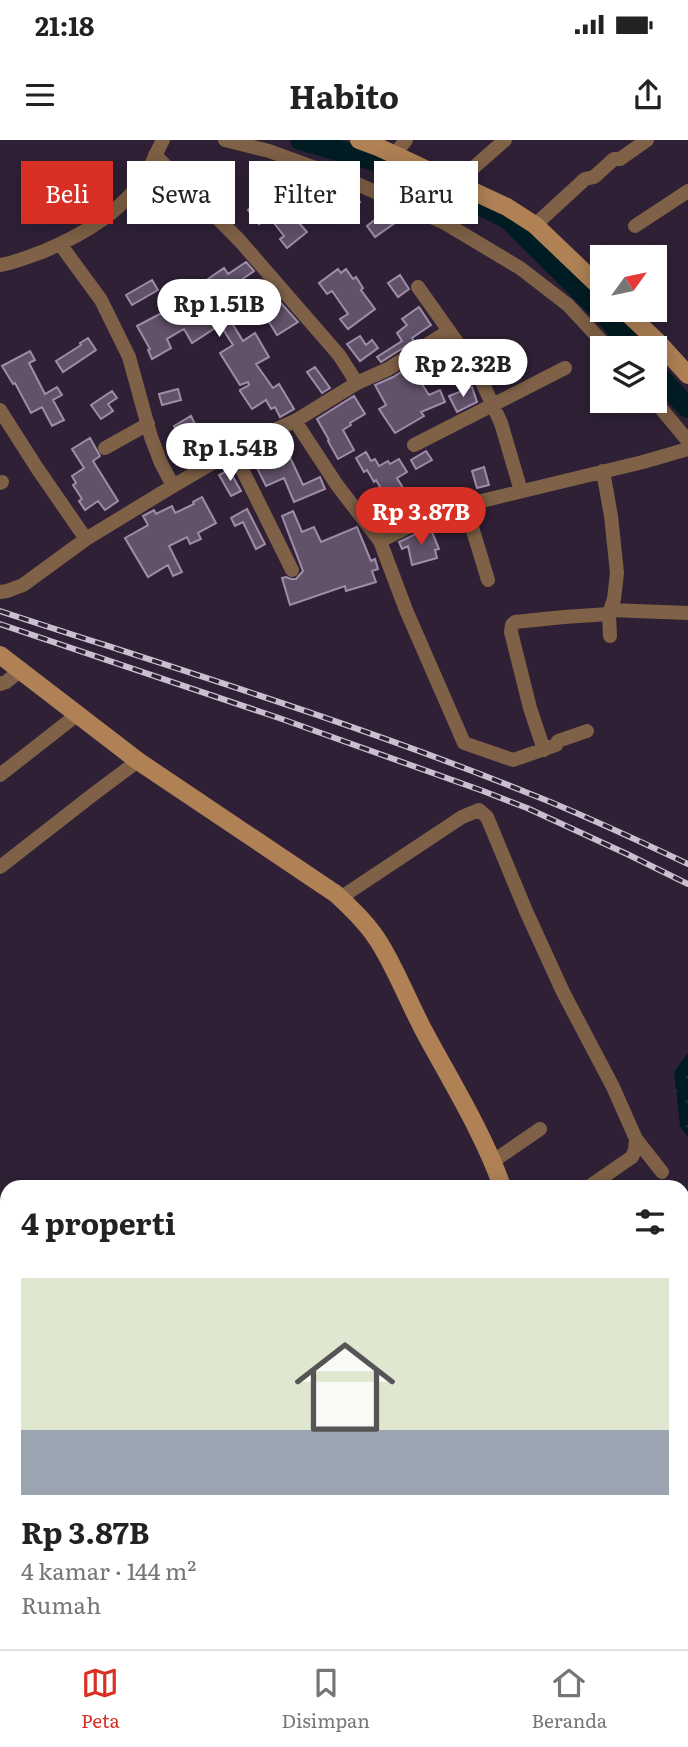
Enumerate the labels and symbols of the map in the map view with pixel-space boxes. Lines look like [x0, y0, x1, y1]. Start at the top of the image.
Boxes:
north arrow [590, 245, 667, 322]
pin: Rp 1.51B [147, 280, 291, 339]
pin: Rp 2.32B [391, 340, 535, 399]
pin: Rp 1.54B [158, 424, 302, 483]
pin: Rp 3.87B [349, 488, 493, 547]

